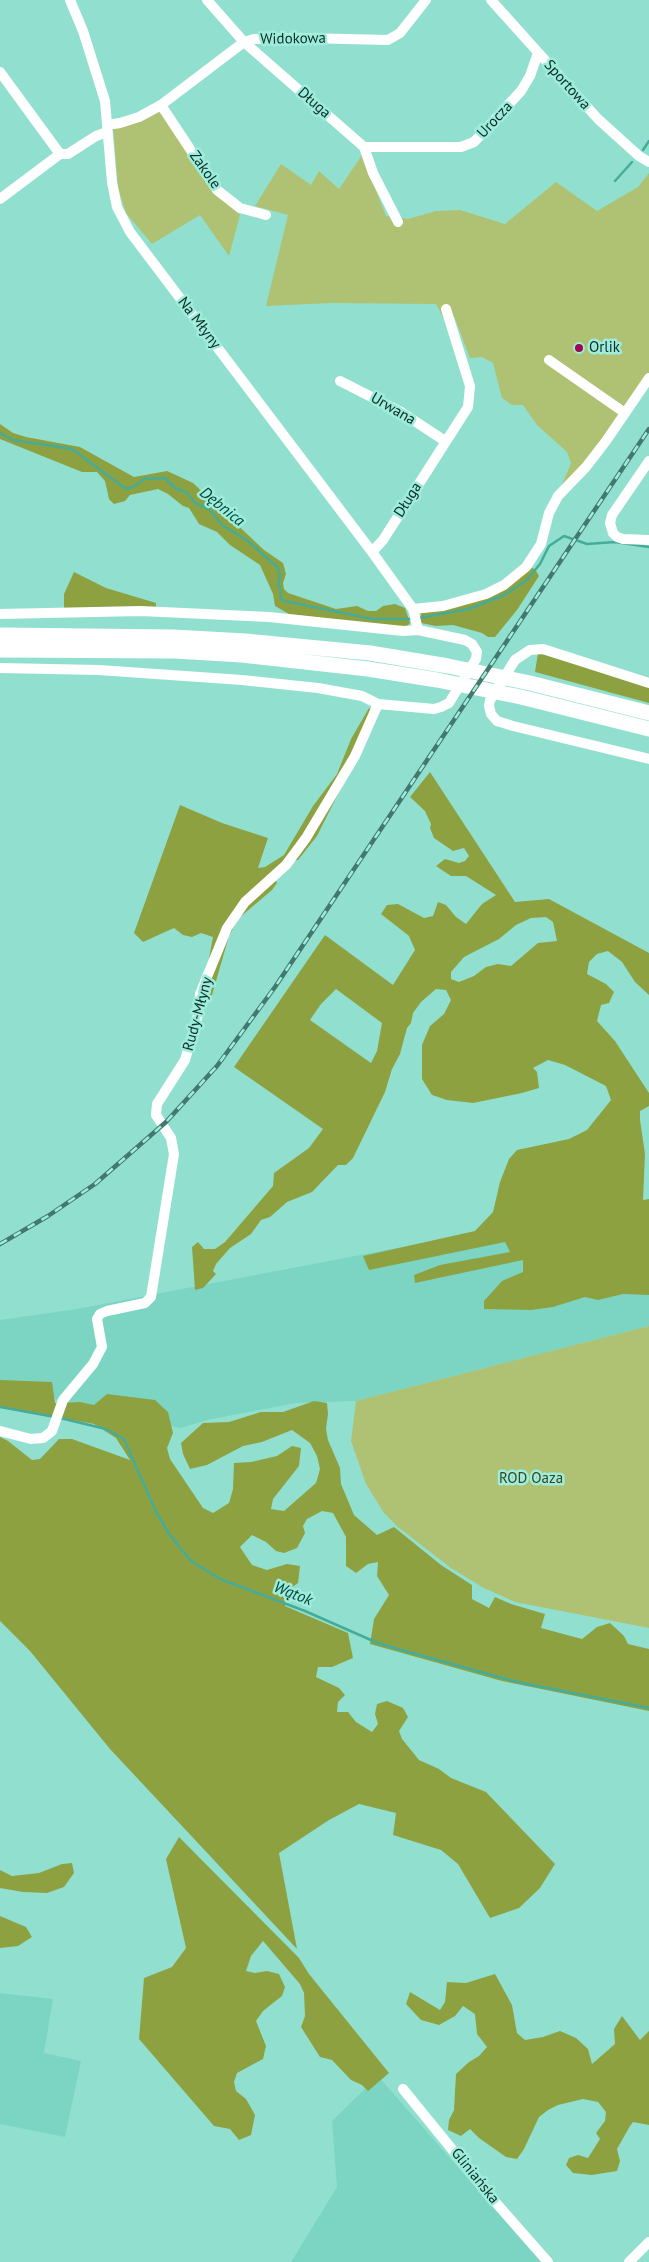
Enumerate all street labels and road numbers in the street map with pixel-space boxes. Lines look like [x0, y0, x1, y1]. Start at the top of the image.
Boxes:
street label: Widokowa [260, 29, 326, 49]
street label: Sportowa [540, 56, 594, 114]
street label: Długa [294, 84, 334, 122]
street label: Urocza [474, 98, 516, 142]
street label: Zakole [185, 148, 225, 192]
street label: Na Młyny [174, 294, 224, 352]
street label: Urwana [367, 389, 419, 429]
street label: Długa [390, 479, 426, 521]
street label: Rudy-Młyny [180, 975, 216, 1053]
street label: Gliniańska [447, 2145, 503, 2207]

